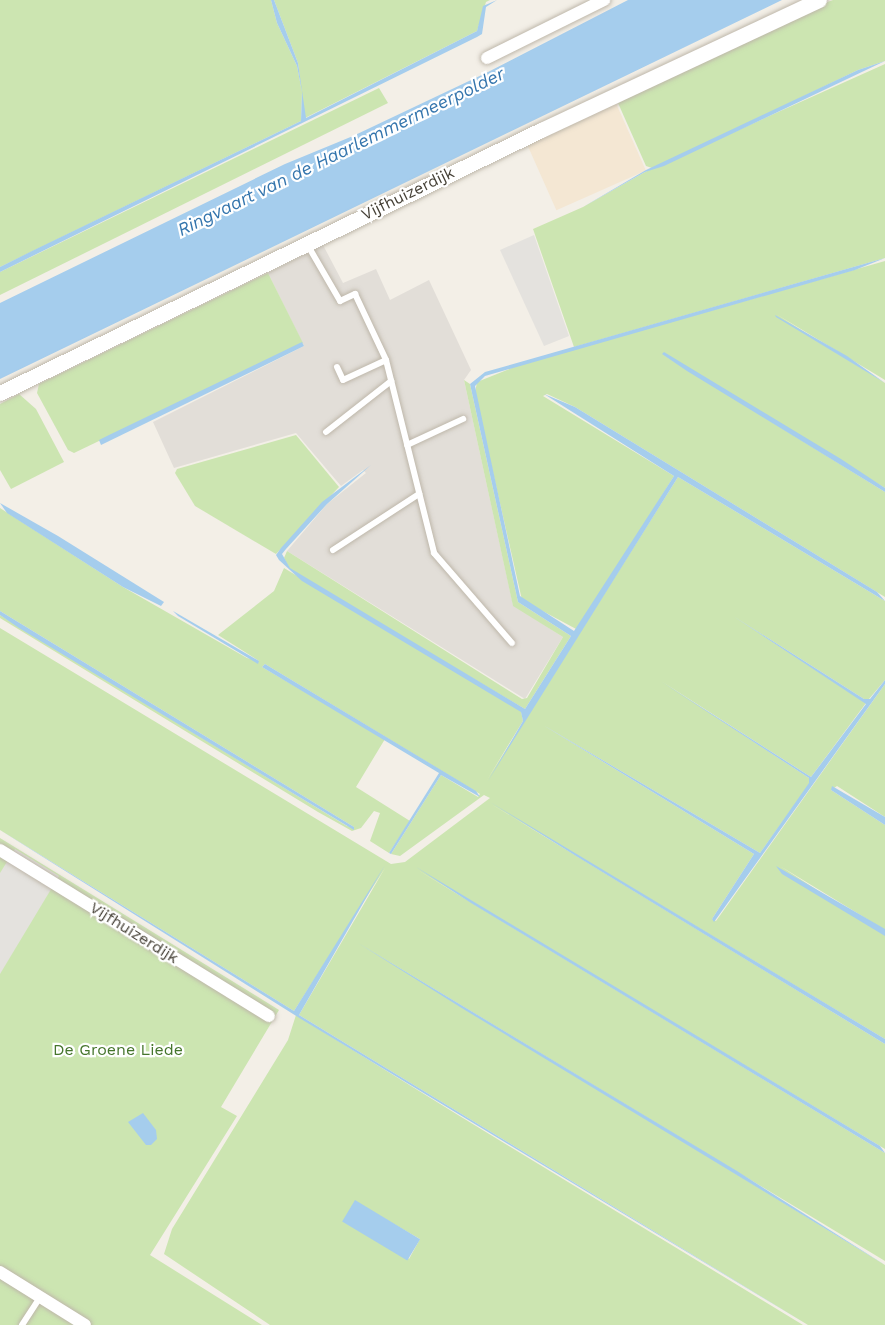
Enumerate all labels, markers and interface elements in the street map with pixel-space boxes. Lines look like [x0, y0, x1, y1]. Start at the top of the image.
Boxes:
water label: Ringvaart van de Haarlemmermeerpolder [174, 63, 508, 241]
street label: Vijfhuizerdijk [359, 163, 457, 225]
street label: Vijfhuizerdijk [86, 898, 182, 968]
park label: De Groene Liede [53, 1040, 183, 1060]

